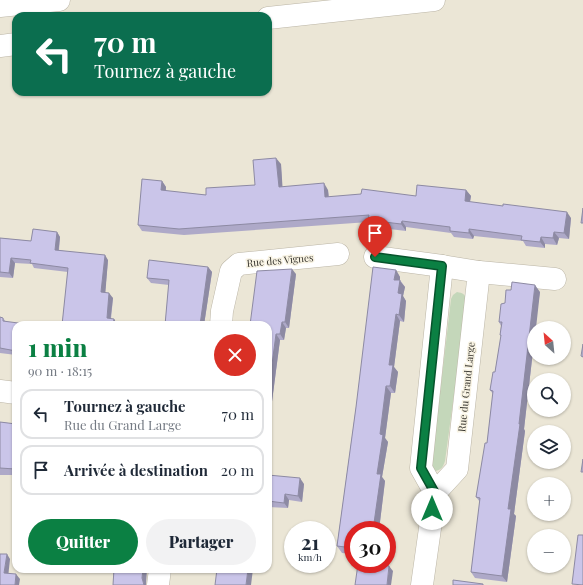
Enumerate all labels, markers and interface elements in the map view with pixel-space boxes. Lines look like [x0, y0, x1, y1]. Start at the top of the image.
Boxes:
text: 70 m [94, 23, 157, 60]
icon: left [28, 28, 80, 80]
text: Tournez à gauche [94, 59, 236, 83]
pin [358, 216, 392, 257]
icon: arrive [364, 222, 386, 244]
street label: Rue des Vignes [246, 250, 314, 270]
north arrow [527, 321, 571, 365]
map controls [527, 321, 571, 573]
text: 1 min [28, 331, 87, 363]
button: close [214, 334, 256, 376]
street label: Rue du Grand Large [454, 341, 478, 433]
text: 90 m · 18:15 [28, 362, 92, 379]
button: search [527, 373, 571, 417]
text: Tournez à gauche [64, 396, 186, 416]
icon: left [30, 403, 52, 425]
text: 70 m [222, 404, 254, 424]
text: Rue du Grand Large [64, 416, 181, 433]
button: layers [527, 425, 571, 469]
icon: arrive [30, 459, 52, 481]
text: Arrivée à destination [64, 460, 208, 480]
text: 20 m [221, 460, 254, 480]
button: + [527, 477, 571, 521]
position arrow [411, 488, 453, 530]
button: Quitter [28, 519, 138, 565]
button: Partager [146, 519, 256, 565]
speed limit sign: 30 [344, 521, 396, 573]
text: 21 [301, 528, 319, 555]
button: − [527, 529, 571, 573]
text: km/h [298, 550, 322, 564]

